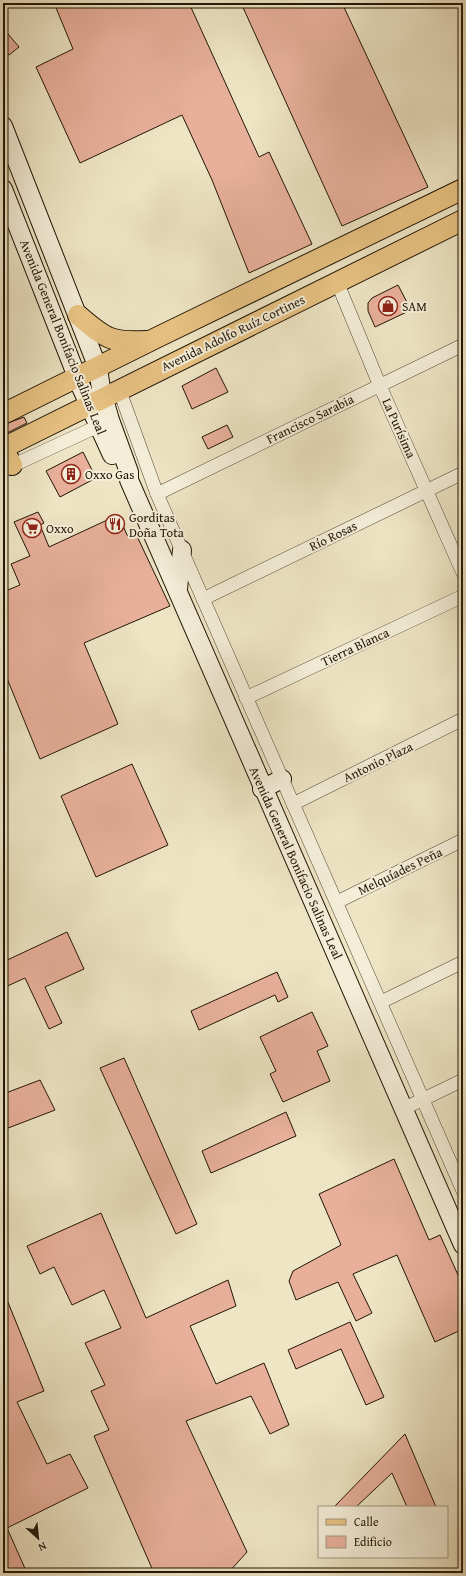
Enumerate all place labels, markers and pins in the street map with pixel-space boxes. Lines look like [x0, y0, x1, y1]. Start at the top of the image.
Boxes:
shop icon: SAM [377, 295, 399, 317]
place label: SAM [402, 297, 427, 316]
building icon: Oxxo Gas [60, 463, 82, 485]
place label: Oxxo Gas [85, 465, 134, 484]
place label: Gorditas Doña Tota [129, 508, 185, 542]
restaurant icon: Gorditas Doña Tota [104, 513, 126, 535]
supermarket icon: Oxxo [21, 517, 43, 539]
place label: Oxxo [46, 519, 74, 538]

